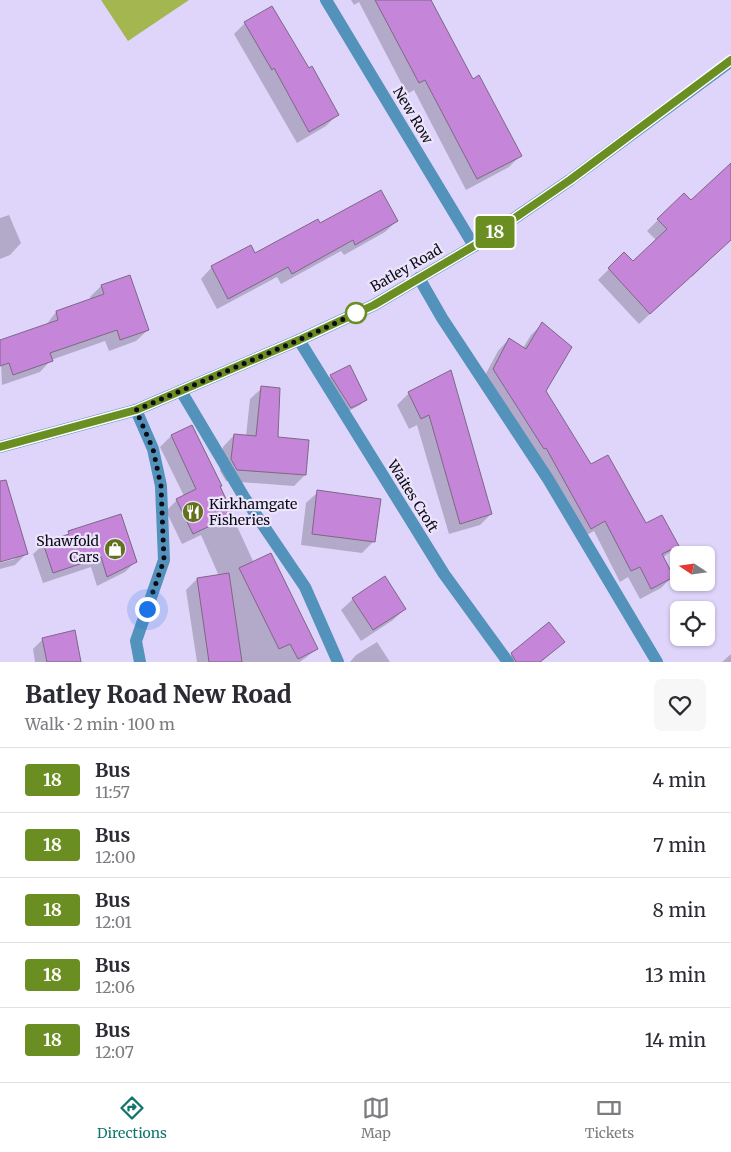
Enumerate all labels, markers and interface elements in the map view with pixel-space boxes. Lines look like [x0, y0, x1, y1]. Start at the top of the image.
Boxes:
street label: New Row [389, 83, 437, 147]
line badge: 18 [472, 216, 518, 248]
text: 18 [486, 220, 504, 243]
street label: Batley Road [367, 240, 445, 296]
unlabelled marker [345, 302, 367, 324]
street label: Waites Croft [383, 456, 443, 536]
place label: Kirkhamgate Fisheries [209, 495, 297, 529]
restaurant icon: Kirkhamgate Fisheries [181, 500, 205, 524]
place label: Shawfold Cars [36, 532, 100, 566]
shop icon: Shawfold Cars [103, 537, 127, 561]
north arrow [670, 546, 715, 591]
map controls [670, 546, 715, 646]
your location [135, 597, 160, 622]
button: locate [670, 601, 715, 646]
text: Batley Road New Road [25, 679, 292, 710]
button: heart [654, 679, 706, 731]
text: Walk · 2 min · 100 m [25, 714, 175, 734]
text: Bus [95, 758, 130, 782]
text: 18 [43, 768, 62, 791]
text: 4 min [652, 768, 706, 792]
text: 11:57 [95, 782, 130, 802]
text: Bus [95, 823, 130, 847]
text: 18 [43, 833, 62, 856]
text: 7 min [653, 833, 706, 857]
text: 12:00 [95, 847, 136, 867]
text: Bus [95, 888, 130, 912]
text: 18 [43, 898, 62, 921]
text: 8 min [653, 898, 706, 922]
text: 12:01 [95, 912, 132, 932]
text: Bus [95, 953, 130, 977]
text: 18 [43, 963, 62, 986]
text: 13 min [645, 963, 706, 987]
text: 12:06 [95, 977, 135, 997]
text: Bus [95, 1018, 130, 1042]
text: 18 [43, 1028, 62, 1051]
text: 14 min [645, 1028, 706, 1052]
text: 12:07 [95, 1042, 134, 1062]
tab: Directions [97, 1094, 167, 1142]
tab: Map [361, 1094, 391, 1142]
tab: Tickets [585, 1094, 634, 1142]

